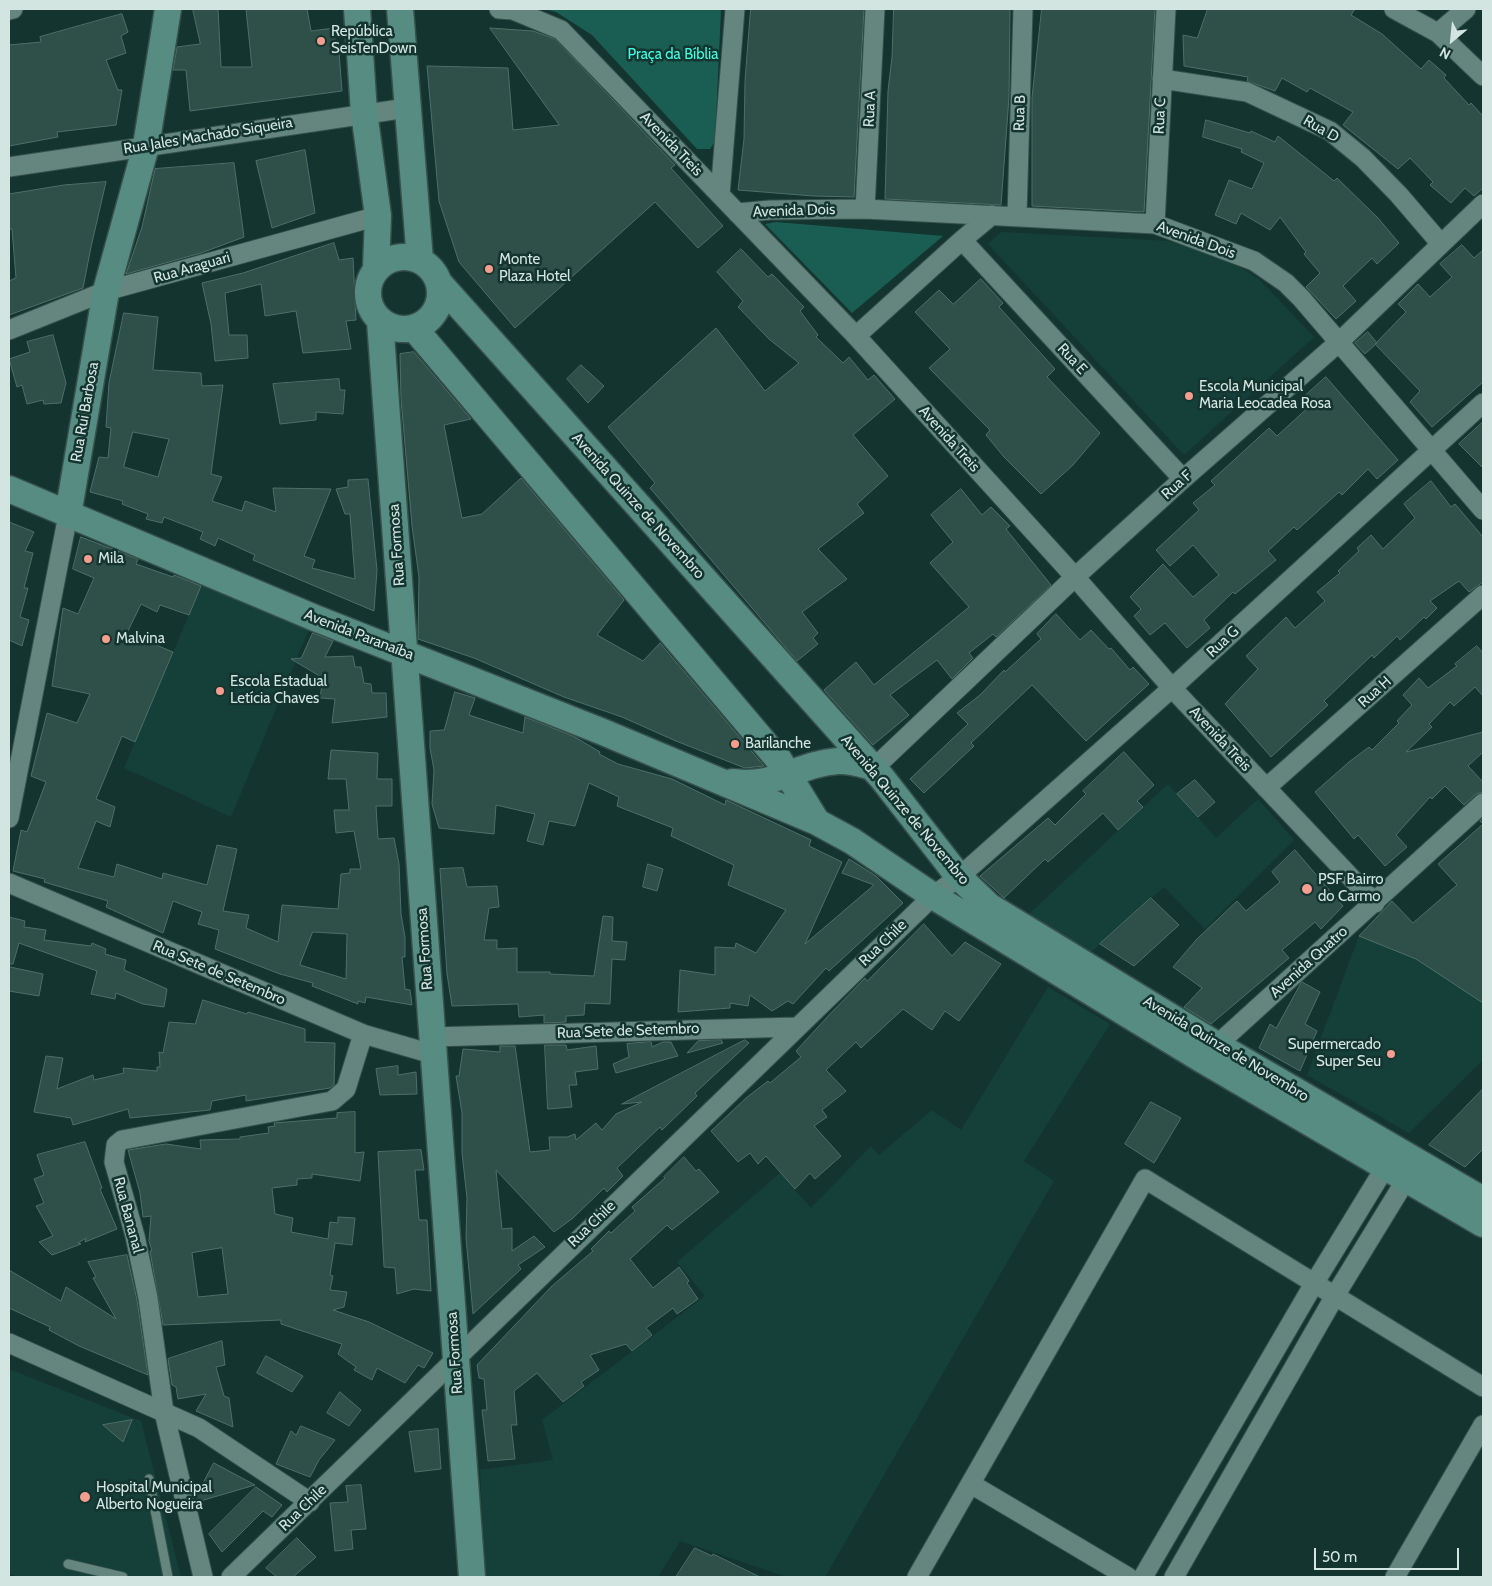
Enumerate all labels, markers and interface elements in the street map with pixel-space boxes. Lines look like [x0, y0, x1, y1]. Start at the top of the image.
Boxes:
north arrow [1427, 15, 1477, 65]
place label: República SeisTenDown [331, 23, 417, 58]
marker: República SeisTenDown [315, 35, 327, 47]
text: N [1436, 43, 1454, 64]
park label: Praça da Bíblia [628, 46, 718, 64]
street label: Rua A [860, 90, 880, 128]
street label: Rua B [1010, 95, 1030, 131]
street label: Rua C [1150, 97, 1170, 135]
street label: Avenida Treis [636, 108, 706, 180]
street label: Rua D [1300, 112, 1342, 146]
street label: Rua Jales Machado Siqueira [122, 114, 294, 158]
street label: Avenida Dois [752, 201, 836, 221]
street label: Avenida Dois [1154, 217, 1238, 263]
street label: Rua Araguari [152, 248, 232, 288]
place label: Monte Plaza Hotel [499, 251, 571, 286]
marker: Monte Plaza Hotel [483, 263, 495, 275]
street label: Rua E [1053, 340, 1091, 378]
street label: Rua Rui Barbosa [67, 360, 103, 464]
place label: Escola Municipal Maria Leocadea Rosa [1199, 378, 1331, 413]
marker: Escola Municipal Maria Leocadea Rosa [1183, 390, 1195, 402]
street label: Avenida Treis [915, 402, 983, 476]
street label: Avenida Quinze de Novembro [568, 429, 708, 583]
street label: Rua F [1158, 467, 1196, 503]
street label: Rua Formosa [385, 503, 409, 587]
place label: Mila [98, 550, 124, 568]
marker: Mila [82, 553, 94, 565]
street label: Avenida Paranaíba [302, 606, 416, 664]
street label: Rua G [1203, 623, 1243, 661]
place label: Malvina [116, 630, 165, 648]
marker: Malvina [100, 633, 112, 645]
place label: Escola Estadual Letícia Chaves [230, 673, 327, 708]
street label: Rua H [1355, 673, 1395, 711]
marker: Escola Estadual Letícia Chaves [214, 685, 226, 697]
street label: Avenida Treis [1185, 703, 1255, 775]
street label: Avenida Quinze de Novembro [837, 731, 973, 889]
place label: Barilanche [745, 735, 811, 753]
marker: Barilanche [729, 738, 741, 750]
place label: PSF Bairro do Carmo [1318, 871, 1383, 906]
marker: PSF Bairro do Carmo [1300, 882, 1314, 896]
street label: Rua Formosa [413, 907, 437, 991]
street label: Rua Chile [856, 916, 910, 970]
street label: Avenida Quatro [1266, 922, 1352, 1002]
street label: Rua Sete de Setembro [150, 937, 288, 1009]
street label: Avenida Quinze de Novembro [1140, 992, 1312, 1106]
street label: Rua Sete de Setembro [556, 1020, 700, 1042]
place label: Supermercado Super Seu [1288, 1036, 1381, 1071]
marker: Supermercado Super Seu [1385, 1048, 1397, 1060]
street label: Rua Bananal [109, 1175, 147, 1255]
street label: Rua Chile [565, 1197, 619, 1251]
street label: Rua Formosa [443, 1311, 467, 1395]
place label: Hospital Municipal Alberto Nogueira [96, 1479, 212, 1514]
street label: Rua Chile [276, 1481, 330, 1535]
marker: Hospital Municipal Alberto Nogueira [78, 1490, 92, 1504]
scale bar [1317, 1538, 1462, 1570]
text: 50 m [1322, 1548, 1357, 1566]

